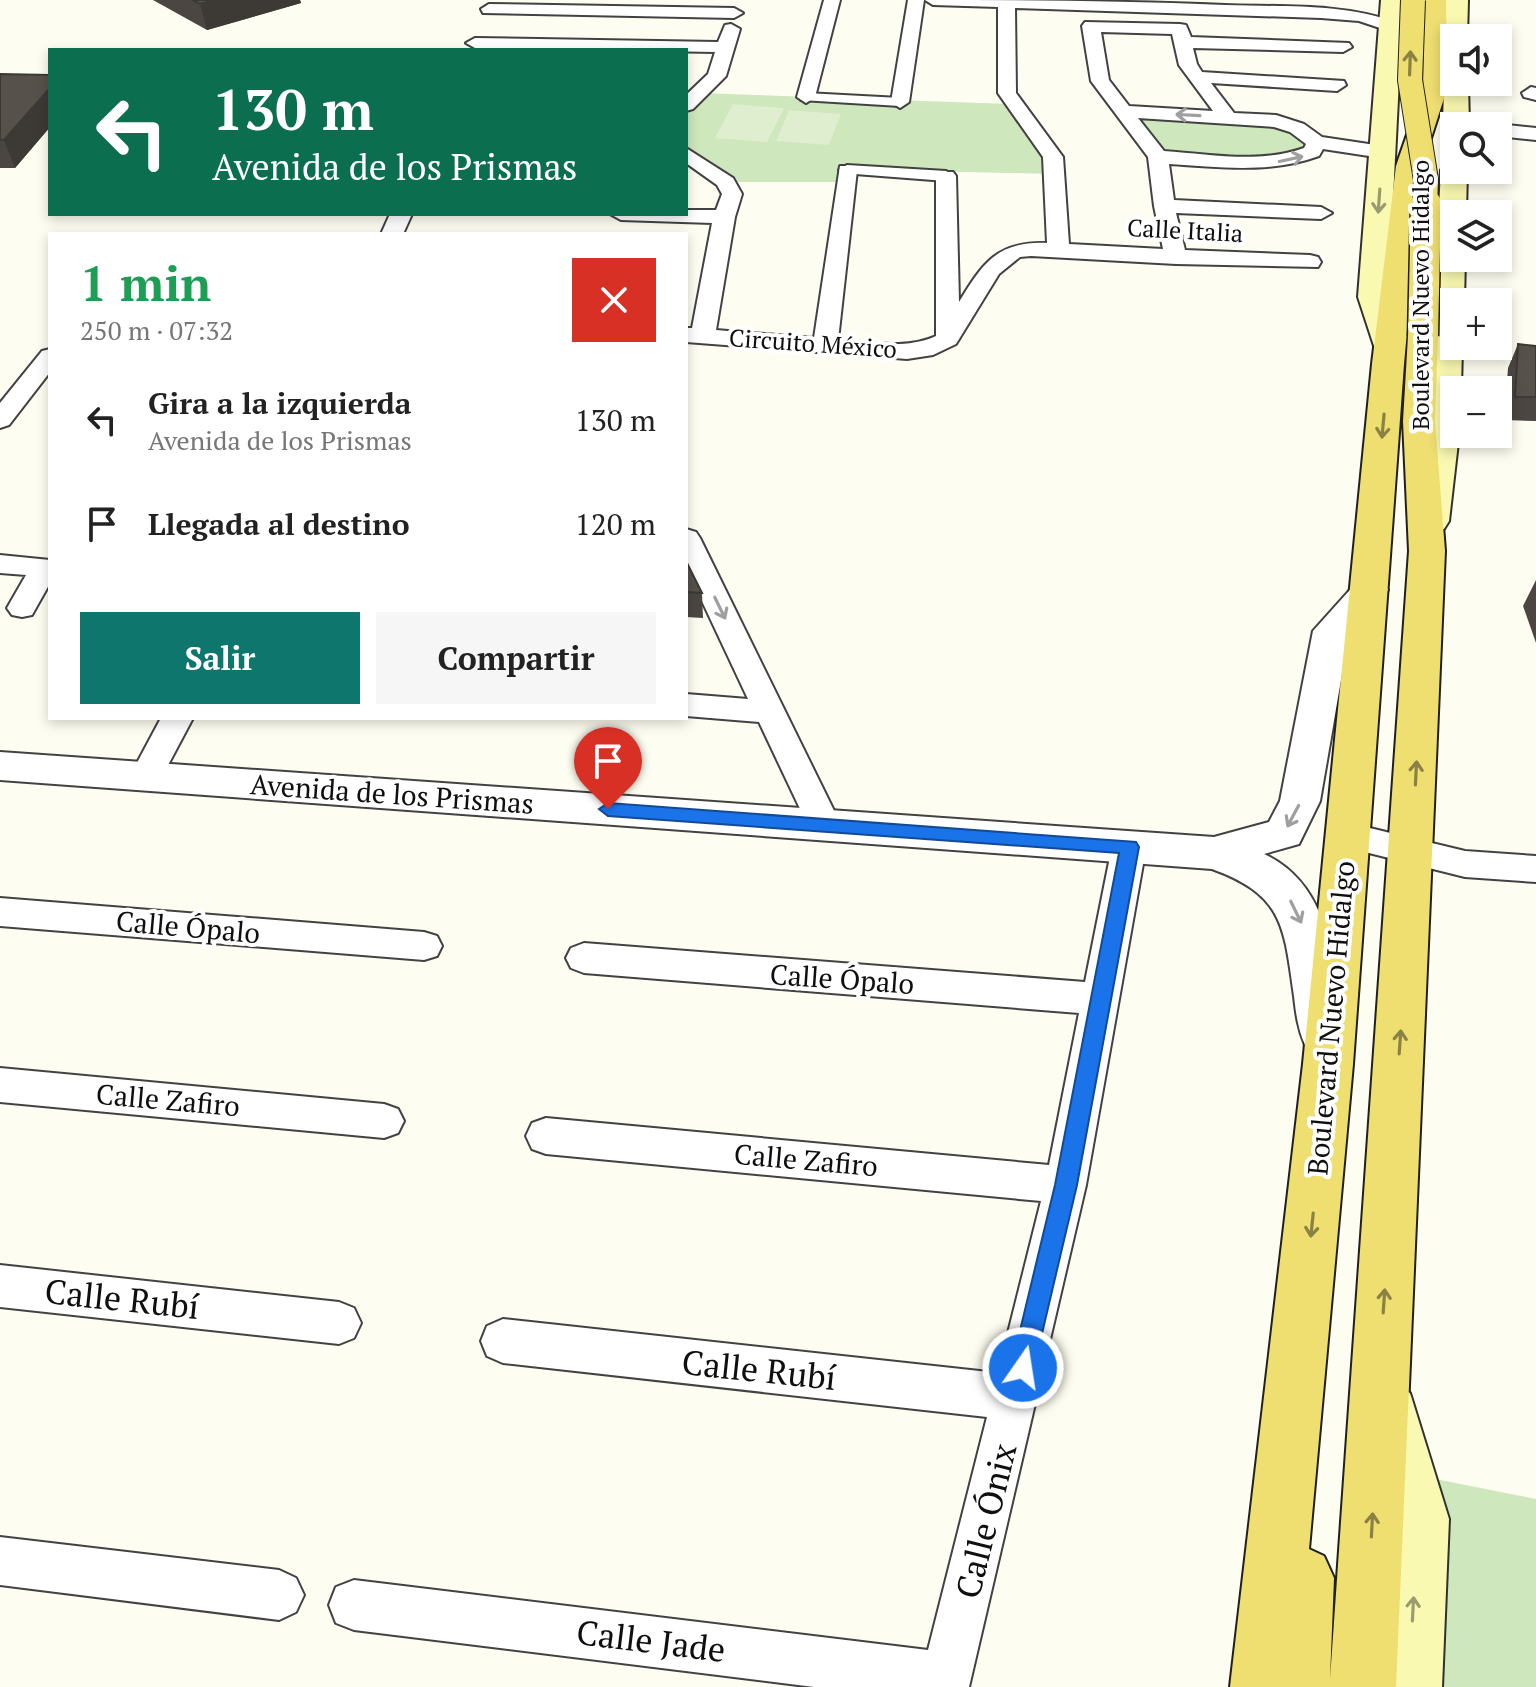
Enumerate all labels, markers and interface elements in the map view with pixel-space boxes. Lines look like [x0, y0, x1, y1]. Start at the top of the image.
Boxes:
map controls [1440, 24, 1512, 448]
button: sound [1440, 24, 1512, 96]
one-way arrow [1403, 50, 1418, 77]
text: 130 m [212, 72, 374, 146]
icon: left [80, 80, 184, 184]
one-way arrow [1175, 108, 1202, 123]
button: search [1440, 112, 1512, 184]
text: Avenida de los Prismas [212, 143, 577, 190]
one-way arrow [1278, 151, 1304, 166]
street label: Boulevard Nuevo Hidalgo [1404, 160, 1436, 430]
one-way arrow [1371, 187, 1386, 214]
button: layers [1440, 200, 1512, 272]
street label: Calle Italia [1126, 211, 1244, 249]
text: 1 min [80, 251, 211, 315]
button: close [572, 258, 656, 342]
button: + [1440, 288, 1512, 360]
text: 250 m · 07:32 [80, 313, 233, 347]
street label: Circuito México [728, 321, 898, 365]
button: − [1440, 376, 1512, 448]
text: Gira a la izquierda [148, 383, 412, 423]
icon: left [80, 398, 124, 442]
text: 130 m [575, 400, 656, 440]
one-way arrow [1375, 412, 1390, 439]
text: Avenida de los Prismas [148, 423, 412, 457]
icon: arrive [80, 502, 124, 546]
text: Llegada al destino [148, 504, 409, 544]
text: 120 m [575, 504, 656, 544]
one-way arrow [713, 596, 728, 620]
button: Salir [80, 612, 360, 704]
button: Compartir [376, 612, 656, 704]
pin [574, 727, 642, 809]
icon: arrive [586, 739, 630, 783]
one-way arrow [1408, 760, 1423, 787]
street label: Avenida de los Prismas [249, 765, 535, 822]
one-way arrow [1284, 804, 1300, 827]
street label: Boulevard Nuevo Hidalgo [1298, 859, 1363, 1177]
one-way arrow [1289, 900, 1304, 924]
street label: Calle Ópalo [114, 902, 262, 951]
street label: Calle Ópalo [769, 955, 915, 1002]
one-way arrow [1393, 1029, 1408, 1055]
street label: Calle Zafiro [95, 1075, 241, 1124]
street label: Calle Zafiro [733, 1135, 879, 1184]
one-way arrow [1304, 1211, 1319, 1238]
street label: Calle Rubí [43, 1268, 201, 1329]
one-way arrow [1377, 1288, 1392, 1315]
position arrow [981, 1326, 1065, 1410]
street label: Calle Rubí [680, 1339, 838, 1400]
street label: Calle Ónix [945, 1438, 1027, 1603]
one-way arrow [1365, 1512, 1380, 1539]
one-way arrow [1406, 1596, 1421, 1623]
street label: Calle Jade [574, 1609, 728, 1672]

